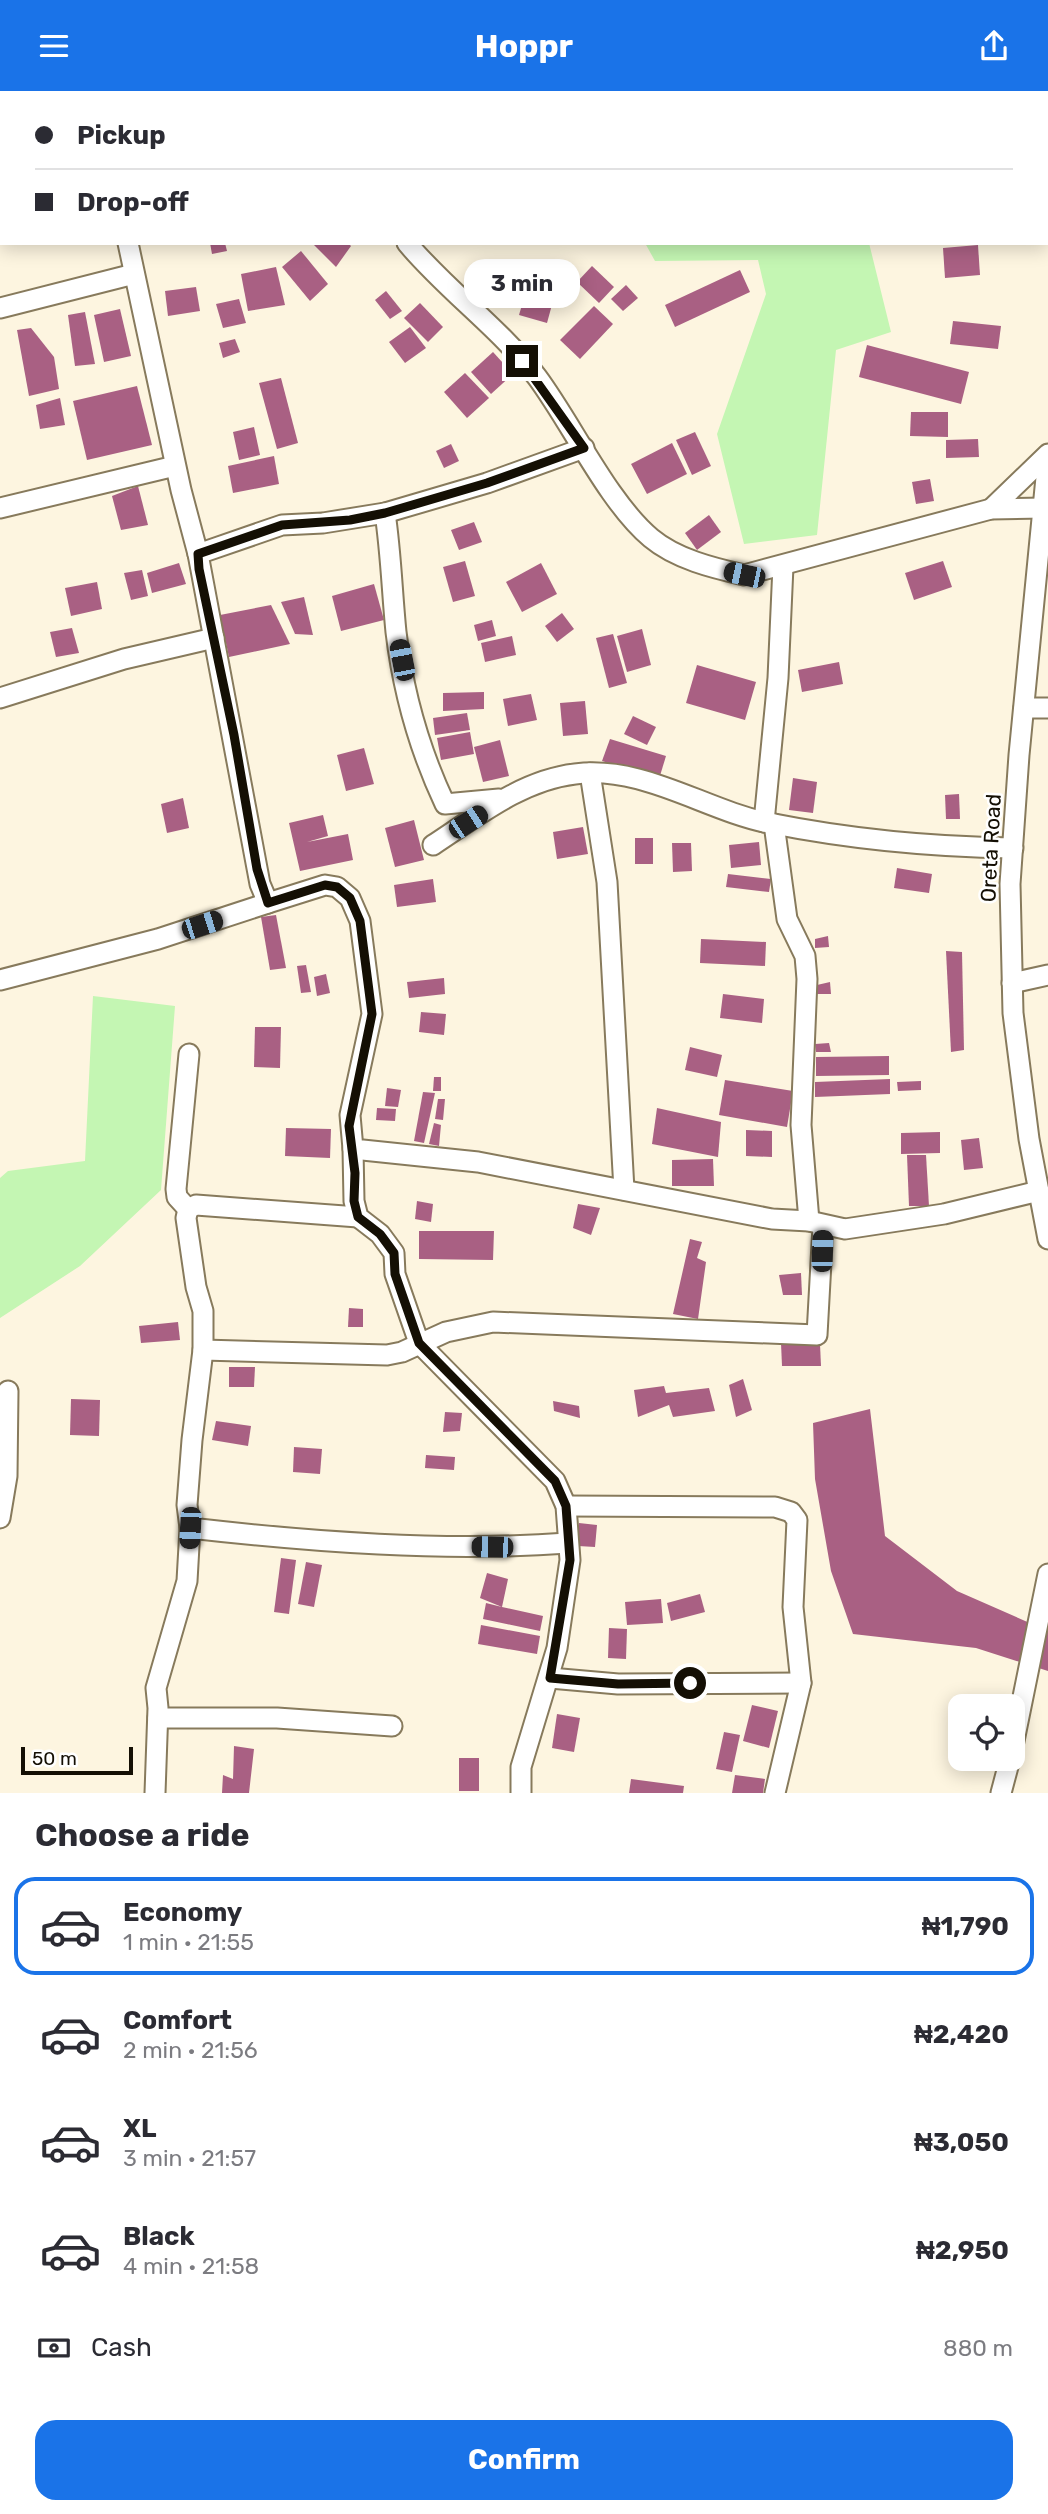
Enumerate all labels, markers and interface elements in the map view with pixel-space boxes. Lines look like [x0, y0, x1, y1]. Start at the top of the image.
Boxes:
icon: menu [35, 27, 73, 65]
text: Hoppr [475, 27, 573, 65]
icon: share [975, 27, 1013, 65]
text: Pickup [77, 120, 166, 151]
text: Drop-off [77, 187, 189, 218]
callout: 3 min [464, 259, 580, 309]
text: 3 min [491, 269, 553, 297]
route end [506, 345, 538, 377]
car [722, 560, 767, 590]
car [388, 637, 417, 683]
street label: Oreta Road [975, 793, 1006, 903]
car [445, 802, 492, 842]
car [179, 909, 226, 941]
car [811, 1230, 834, 1272]
car [179, 1506, 202, 1550]
car [471, 1536, 514, 1558]
route start [674, 1667, 706, 1699]
map controls [948, 1694, 1025, 1771]
button: locate [948, 1694, 1025, 1771]
scale bar [21, 1744, 133, 1776]
text: 50 m [32, 1747, 77, 1770]
text: Choose a ride [35, 1816, 249, 1854]
icon: car [39, 1895, 102, 1958]
text: Economy [123, 1897, 242, 1928]
text: ₦1,790 [922, 1911, 1009, 1942]
text: 1 min · 21:55 [123, 1928, 254, 1956]
icon: car [39, 2003, 102, 2066]
text: Comfort [123, 2005, 232, 2036]
text: ₦2,420 [914, 2019, 1009, 2050]
text: 2 min · 21:56 [123, 2036, 258, 2064]
icon: car [39, 2111, 102, 2174]
text: XL [123, 2113, 156, 2144]
text: ₦3,050 [914, 2127, 1009, 2158]
text: 3 min · 21:57 [123, 2144, 256, 2172]
icon: car [39, 2219, 102, 2282]
text: Black [123, 2221, 195, 2252]
text: ₦2,950 [916, 2235, 1009, 2266]
text: 4 min · 21:58 [123, 2252, 259, 2280]
icon: cash [35, 2329, 73, 2367]
text: Cash [91, 2332, 152, 2363]
text: 880 m [943, 2334, 1013, 2362]
button: Confirm [35, 2420, 1013, 2500]

